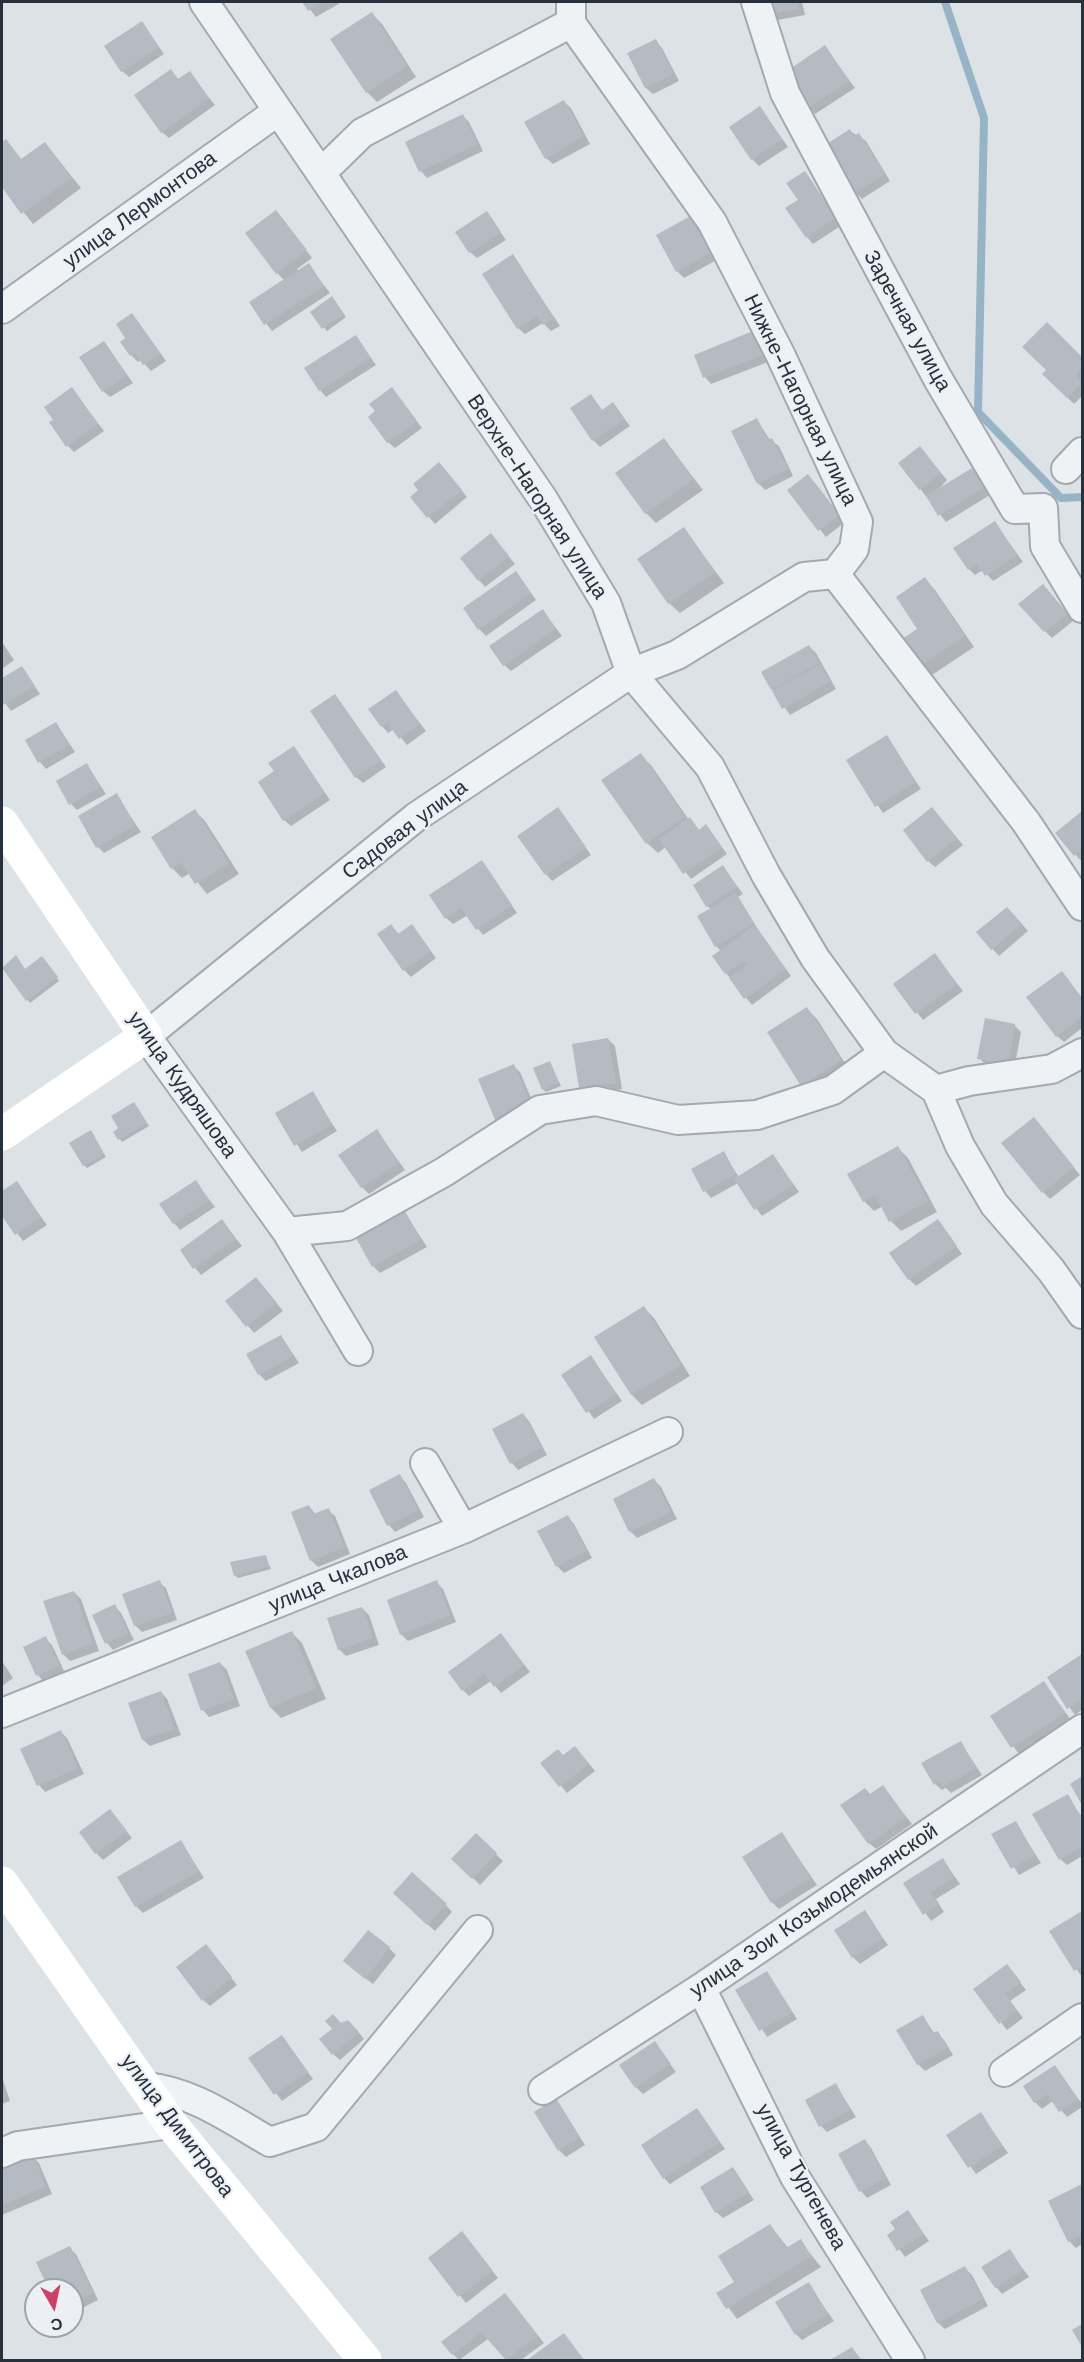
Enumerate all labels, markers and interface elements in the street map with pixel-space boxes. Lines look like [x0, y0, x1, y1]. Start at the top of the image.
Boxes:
street label: улица Лермонтова [58, 146, 222, 274]
street label: Заречная улица [858, 246, 956, 396]
street label: Нижне-Нагорная улица [738, 290, 862, 510]
street label: Верхне-Нагорная улица [461, 390, 613, 604]
street label: Садовая улица [338, 775, 472, 885]
street label: улица Кудряшова [122, 1007, 242, 1163]
street label: улица Чкалова [265, 1540, 411, 1618]
street label: улица Зои Козьмодемьянской [685, 1818, 943, 2004]
street label: улица Димитрова [115, 2049, 239, 2203]
street label: улица Тургенева [750, 2100, 852, 2254]
north arrow [24, 2278, 84, 2338]
text: С [49, 2314, 64, 2335]

